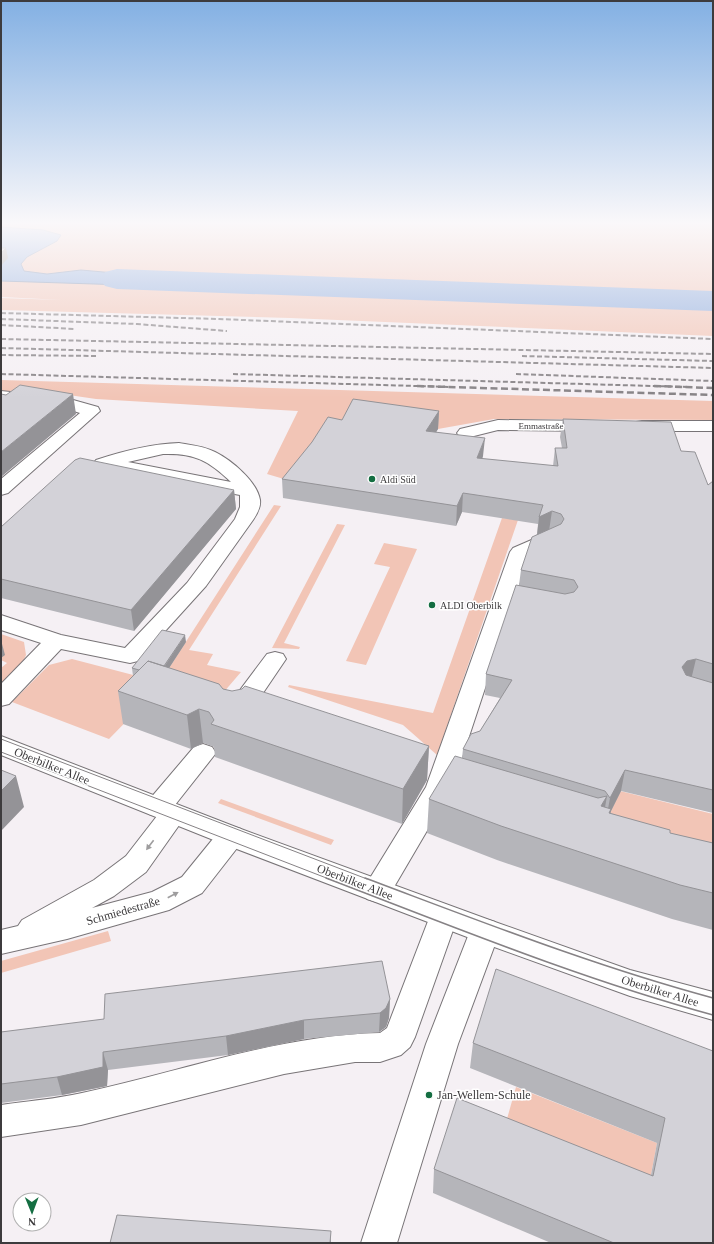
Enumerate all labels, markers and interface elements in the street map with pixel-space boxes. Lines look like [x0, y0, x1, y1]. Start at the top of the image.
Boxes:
street label: Emmastraße [519, 421, 563, 431]
marker: Aldi Süd [367, 474, 377, 484]
place label: Aldi Süd [380, 474, 416, 485]
marker: ALDI Oberbilk [427, 600, 437, 610]
place label: ALDI Oberbilk [440, 600, 502, 611]
street label: Oberbilker Allee [12, 744, 92, 788]
one-way arrow [146, 839, 154, 850]
street label: Oberbilker Allee [315, 861, 395, 903]
one-way arrow [167, 892, 178, 898]
street label: Schmiedestraße [85, 894, 161, 928]
street label: Oberbilker Allee [620, 973, 700, 1009]
place label: Jan-Wellem-Schule [437, 1088, 531, 1102]
marker: Jan-Wellem-Schule [424, 1090, 434, 1100]
north arrow [12, 1192, 52, 1232]
text: N [28, 1216, 36, 1228]

